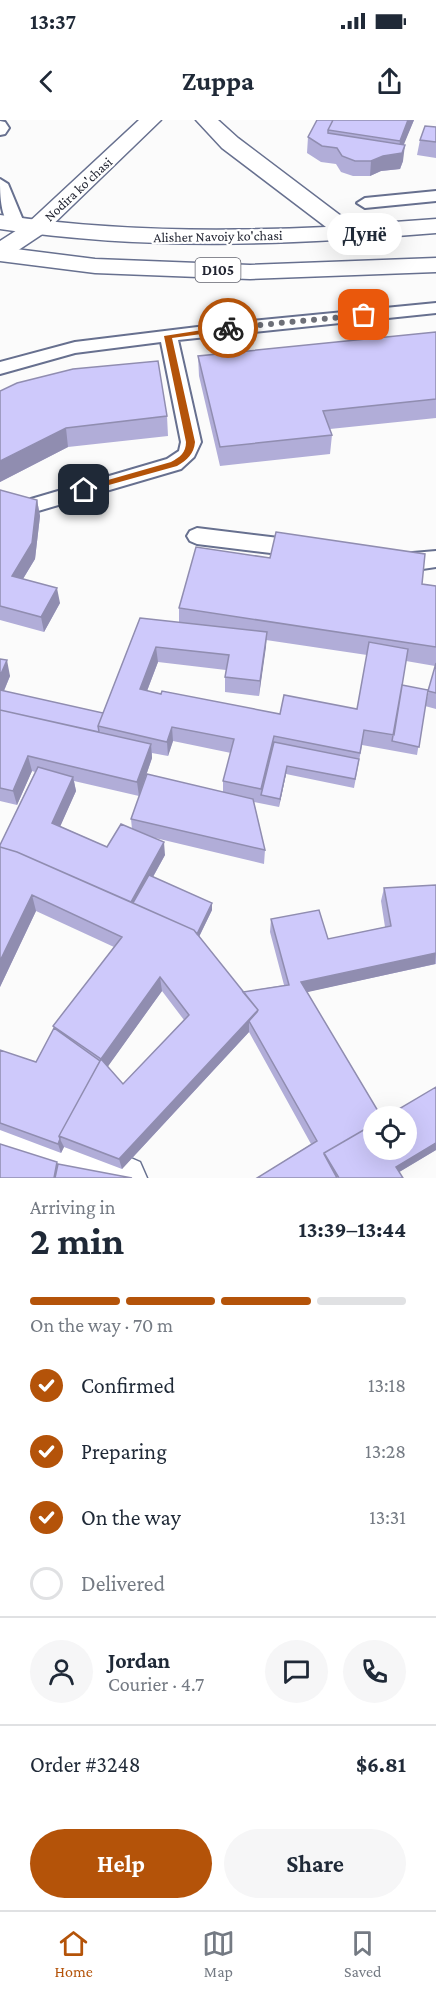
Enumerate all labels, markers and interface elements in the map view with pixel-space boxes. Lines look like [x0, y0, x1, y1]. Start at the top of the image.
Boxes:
text: 13:37 [30, 9, 76, 34]
icon: back [30, 65, 63, 98]
icon: share [373, 65, 406, 98]
text: Zuppa [182, 66, 254, 96]
street label: Nodira ko'chasi [41, 153, 115, 224]
callout: Дунё [326, 213, 401, 255]
text: Дунё [342, 223, 387, 245]
street label: Alisher Navoiy ko'chasi [153, 227, 283, 245]
road number: D105 [196, 258, 240, 282]
pin [338, 289, 389, 340]
courier [198, 298, 258, 358]
icon: bag [347, 298, 380, 331]
icon: bike [212, 312, 245, 345]
pin [58, 464, 109, 515]
icon: home [67, 473, 100, 506]
map controls [363, 1106, 417, 1160]
button: locate [363, 1106, 417, 1160]
text: Arriving in [30, 1196, 115, 1218]
text: 13:39–13:44 [299, 1217, 406, 1242]
text: 2 min [30, 1219, 124, 1262]
text: On the way · 70 m [30, 1314, 173, 1336]
icon: check [30, 1369, 63, 1402]
text: Confirmed [81, 1373, 175, 1398]
text: 13:18 [368, 1374, 406, 1396]
icon: check [30, 1435, 63, 1468]
text: Preparing [81, 1439, 167, 1464]
text: 13:28 [365, 1440, 406, 1462]
icon: check [30, 1501, 63, 1534]
text: On the way [81, 1505, 181, 1530]
text: 13:31 [369, 1506, 406, 1528]
text: Delivered [81, 1571, 165, 1596]
button: person [30, 1640, 93, 1703]
button: chat [265, 1640, 328, 1703]
button: phone [343, 1640, 406, 1703]
text: Jordan [108, 1648, 170, 1673]
text: Courier · 4.7 [108, 1673, 204, 1695]
text: Order #3248 [30, 1752, 141, 1777]
text: $6.81 [356, 1752, 406, 1777]
button: Help [30, 1829, 212, 1898]
button: Share [224, 1829, 406, 1898]
tab: Home [55, 1927, 93, 1980]
tab: Map [202, 1927, 235, 1980]
tab: Saved [344, 1927, 381, 1980]

